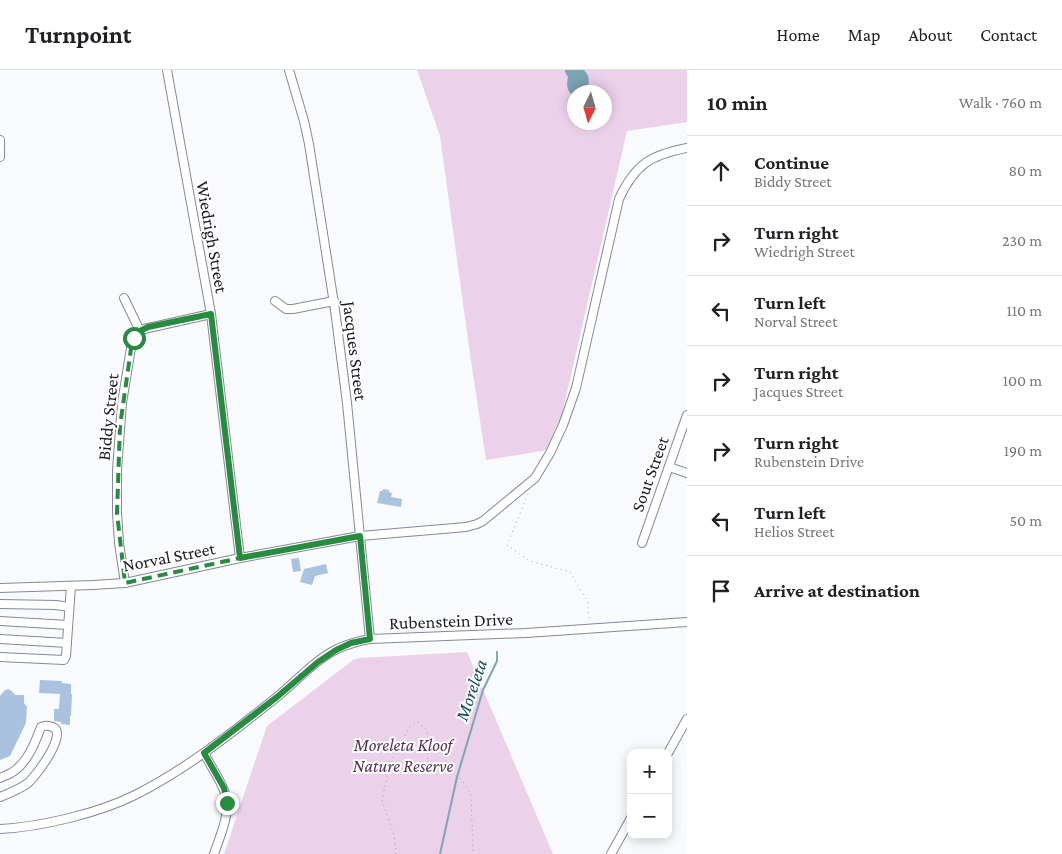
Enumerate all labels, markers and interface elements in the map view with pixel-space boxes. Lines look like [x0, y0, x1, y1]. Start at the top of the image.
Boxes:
text: Turnpoint [25, 21, 131, 48]
text: Home [777, 25, 820, 45]
text: Map [848, 25, 880, 45]
text: About [908, 25, 952, 45]
text: Contact [980, 25, 1037, 45]
north arrow [567, 85, 612, 130]
text: 10 min [707, 91, 768, 115]
text: Walk · 760 m [959, 94, 1042, 111]
text: Continue [754, 152, 829, 173]
icon: ahead [707, 157, 735, 185]
text: 80 m [1008, 162, 1042, 179]
text: Biddy Street [754, 173, 832, 190]
street label: Wiedrigh Street [192, 179, 232, 296]
text: Turn right [754, 222, 839, 243]
icon: right [707, 227, 735, 255]
text: 230 m [1002, 232, 1042, 249]
text: Wiedrigh Street [754, 243, 855, 260]
text: Turn left [754, 292, 826, 313]
icon: left [707, 297, 735, 325]
street label: Jacques Street [339, 298, 371, 403]
text: 110 m [1006, 302, 1042, 319]
text: Norval Street [754, 313, 837, 330]
route start [123, 327, 146, 350]
text: Turn right [754, 362, 839, 383]
icon: right [707, 367, 735, 395]
street label: Biddy Street [93, 371, 123, 461]
text: 100 m [1003, 372, 1042, 389]
text: Jacques Street [754, 383, 843, 400]
text: Turn right [754, 432, 839, 453]
street label: Sout Street [627, 433, 673, 514]
icon: right [707, 437, 735, 465]
text: 190 m [1004, 442, 1042, 459]
text: Rubenstein Drive [754, 453, 864, 470]
text: Turn left [754, 502, 826, 523]
icon: left [707, 507, 735, 535]
text: 50 m [1010, 512, 1042, 529]
text: Helios Street [754, 523, 835, 540]
street label: Norval Street [121, 538, 218, 576]
icon: arrive [707, 577, 735, 605]
text: Arrive at destination [754, 580, 920, 601]
street label: Rubenstein Drive [389, 609, 513, 633]
water label: Moreleta [450, 656, 491, 725]
park label: Moreleta Kloof Nature Reserve [353, 735, 455, 776]
map controls [627, 749, 672, 839]
button: + [627, 749, 672, 794]
route end [216, 792, 239, 815]
button: − [627, 794, 672, 839]

